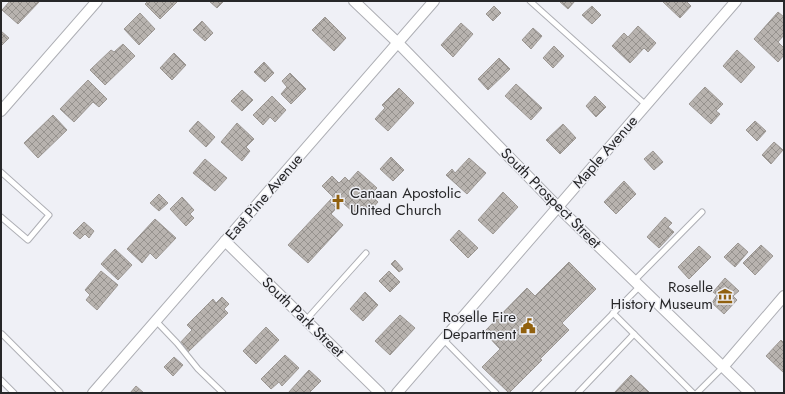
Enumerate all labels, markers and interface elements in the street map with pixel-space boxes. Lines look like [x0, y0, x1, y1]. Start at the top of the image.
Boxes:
street label: Maple Avenue [567, 110, 643, 193]
street label: South Prospect Street [496, 143, 607, 254]
street label: East Pine Avenue [220, 149, 308, 245]
place label: Canaan Apostolic United Church [350, 182, 461, 221]
church icon: Canaan Apostolic United Church [329, 193, 347, 211]
street label: South Park Street [257, 272, 350, 362]
place label: Roselle History Museum [610, 276, 713, 315]
museum icon: Roselle History Museum [716, 287, 734, 305]
place label: Roselle Fire Department [442, 306, 516, 345]
public building icon: Roselle Fire Department [519, 317, 537, 335]

